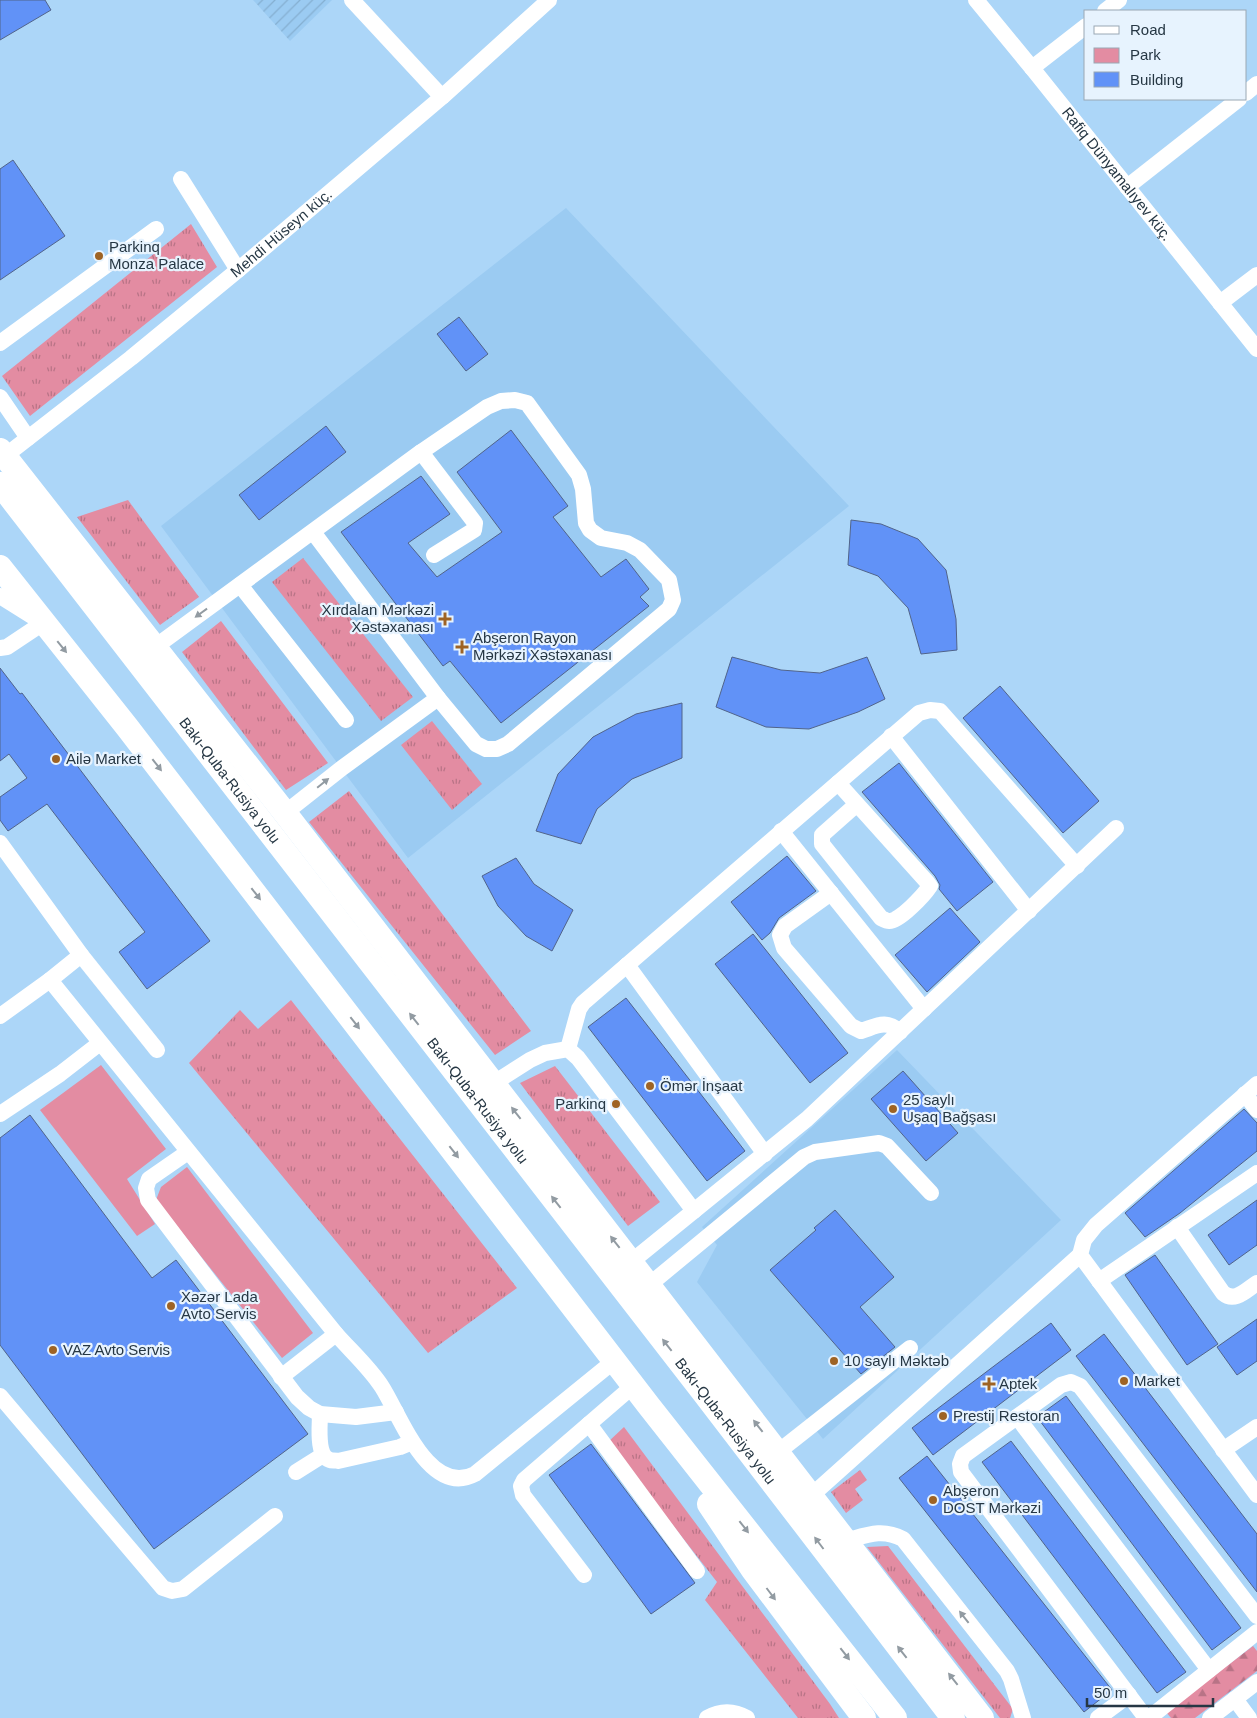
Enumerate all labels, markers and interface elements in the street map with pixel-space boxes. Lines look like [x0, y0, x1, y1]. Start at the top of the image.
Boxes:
legend [1084, 10, 1247, 100]
text: Road [1130, 21, 1166, 38]
text: Park [1130, 46, 1161, 63]
text: Building [1130, 71, 1183, 88]
street label: Rafiq Dünyamalıyev küç. [1059, 104, 1176, 244]
street label: Mehdi Hüseyn küç. [227, 185, 335, 281]
place label: Parkinq Monza Palace [109, 238, 204, 272]
marker: Parkinq Monza Palace [93, 250, 105, 262]
place label: Xırdalan Mərkəzi Xəstəxanası [321, 601, 434, 635]
one-way arrow [195, 608, 208, 619]
marker: Xırdalan Mərkəzi Xəstəxanası [438, 612, 452, 626]
place label: Abşeron Rayon Mərkəzi Xəstəxanası [473, 629, 612, 663]
one-way arrow [57, 640, 68, 653]
marker: Abşeron Rayon Mərkəzi Xəstəxanası [455, 640, 469, 654]
street label: Bakı-Quba-Rusiya yolu [176, 714, 284, 846]
place label: Ailə Market [66, 750, 142, 767]
marker: Ailə Market [50, 753, 62, 765]
one-way arrow [151, 758, 162, 771]
one-way arrow [316, 777, 329, 788]
one-way arrow [250, 887, 261, 900]
one-way arrow [409, 1012, 419, 1026]
one-way arrow [349, 1016, 360, 1029]
street label: Bakı-Quba-Rusiya yolu [424, 1034, 532, 1167]
place label: Ömər İnşaat [660, 1077, 743, 1094]
marker: Ömər İnşaat [644, 1080, 656, 1092]
place label: 25 saylı Uşaq Bağşası [903, 1091, 996, 1125]
place label: Parkinq [555, 1095, 606, 1112]
marker: Parkinq [610, 1098, 622, 1110]
marker: 25 saylı Uşaq Bağşası [887, 1103, 899, 1115]
one-way arrow [511, 1107, 522, 1120]
one-way arrow [448, 1145, 459, 1158]
one-way arrow [551, 1196, 562, 1209]
one-way arrow [610, 1236, 621, 1249]
place label: Xəzər Lada Avto Servis [181, 1288, 258, 1322]
marker: Xəzər Lada Avto Servis [165, 1300, 177, 1312]
one-way arrow [661, 1339, 672, 1352]
place label: VAZ Avto Servis [63, 1341, 170, 1358]
marker: VAZ Avto Servis [47, 1344, 59, 1356]
place label: 10 saylı Məktəb [844, 1352, 949, 1369]
street label: Bakı-Quba-Rusiya yolu [672, 1354, 779, 1487]
marker: 10 saylı Məktəb [828, 1355, 840, 1367]
place label: Market [1134, 1372, 1181, 1389]
place label: Aptek [999, 1375, 1038, 1392]
marker: Market [1118, 1375, 1130, 1387]
marker: Aptek [983, 1378, 995, 1390]
place label: Prestij Restoran [953, 1407, 1060, 1424]
marker: Prestij Restoran [937, 1410, 949, 1422]
one-way arrow [752, 1419, 763, 1432]
place label: Abşeron DOST Mərkəzi [943, 1482, 1041, 1516]
marker: Abşeron DOST Mərkəzi [927, 1494, 939, 1506]
one-way arrow [739, 1520, 750, 1533]
one-way arrow [814, 1536, 824, 1550]
one-way arrow [766, 1587, 776, 1601]
one-way arrow [959, 1611, 970, 1624]
one-way arrow [897, 1646, 908, 1659]
one-way arrow [839, 1647, 850, 1660]
one-way arrow [947, 1673, 958, 1686]
scale bar [1087, 1676, 1213, 1708]
text: 50 m [1094, 1684, 1127, 1701]

